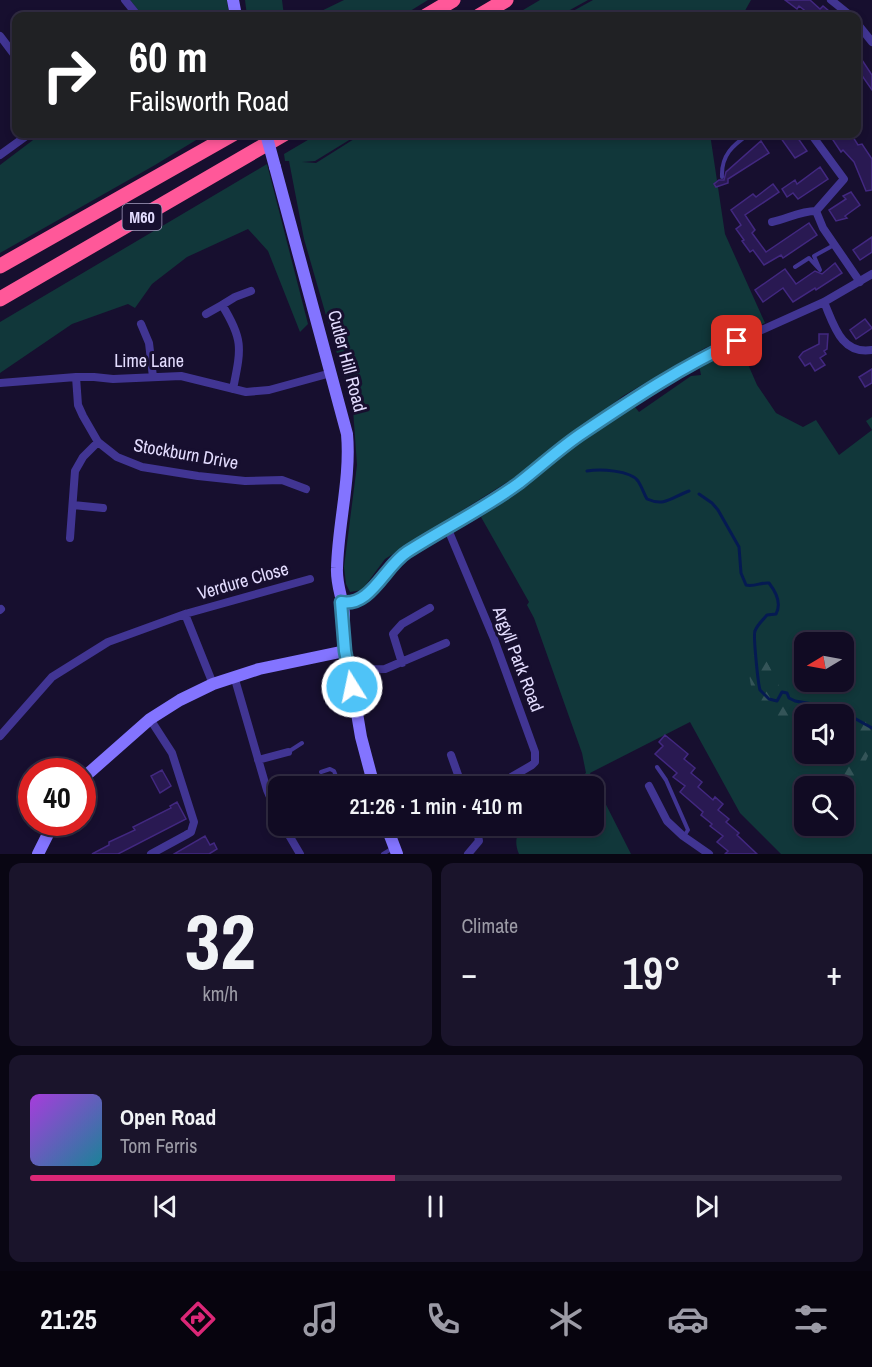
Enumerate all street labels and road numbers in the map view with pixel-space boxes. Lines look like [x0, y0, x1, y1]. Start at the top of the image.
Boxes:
road number: M60 [122, 204, 162, 230]
street label: Cutler Hill Road [322, 307, 373, 414]
street label: Lime Lane [114, 348, 184, 373]
street label: Stockburn Drive [132, 432, 240, 475]
street label: Verdure Close [194, 556, 291, 605]
street label: Argyll Park Road [487, 602, 550, 715]

